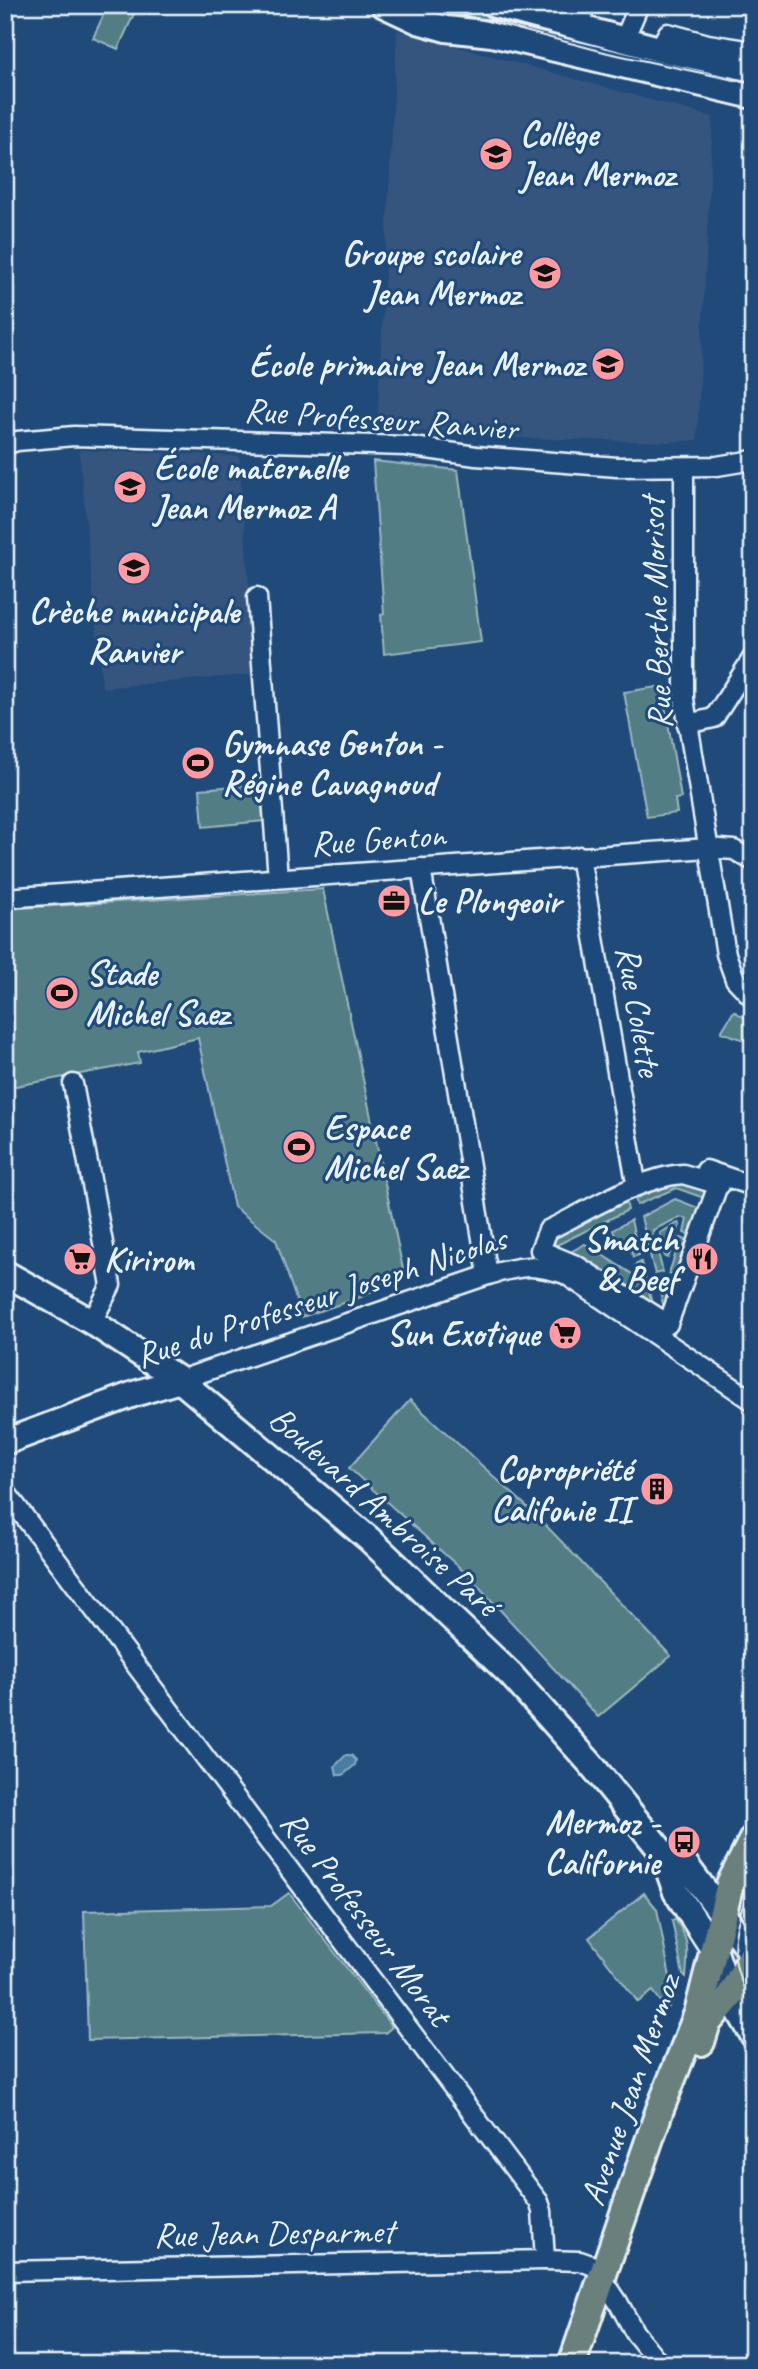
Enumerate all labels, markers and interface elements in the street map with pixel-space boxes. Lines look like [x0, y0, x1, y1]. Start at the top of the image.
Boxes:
place label: Collège Jean Mermoz [518, 112, 679, 197]
school or university icon: Collège Jean Mermoz [477, 135, 515, 173]
place label: Groupe scolaire Jean Mermoz [342, 231, 524, 316]
school or university icon: Groupe scolaire Jean Mermoz [526, 254, 564, 292]
place label: École primaire Jean Mermoz [249, 342, 588, 387]
school or university icon: École primaire Jean Mermoz [589, 345, 627, 383]
street label: Rue Professeur Ranvier [243, 387, 521, 451]
place label: École maternelle Jean Mermoz A [152, 445, 350, 530]
school or university icon: École maternelle Jean Mermoz A [111, 468, 149, 506]
street label: Rue Berthe Morisot [629, 492, 683, 730]
school or university icon: Crèche municipale Ranvier [115, 549, 153, 587]
place label: Crèche municipale Ranvier [29, 589, 242, 674]
place label: Gymnase Genton - Régine Cavagnoud [222, 721, 445, 806]
sports icon: Gymnase Genton - Régine Cavagnoud [179, 744, 217, 782]
street label: Rue Genton [309, 812, 449, 866]
place label: Le Plongeoir [418, 879, 565, 924]
office icon: Le Plongeoir [375, 882, 413, 920]
street label: Rue Colette [605, 942, 673, 1082]
place label: Stade Michel Saez [86, 951, 233, 1036]
sports icon: Stade Michel Saez [43, 974, 81, 1012]
place label: Espace Michel Saez [324, 1105, 471, 1190]
sports icon: Espace Michel Saez [280, 1128, 318, 1166]
street label: Rue du Professeur Joseph Nicolas [130, 1215, 515, 1378]
place label: Smatch & Beef [584, 1217, 685, 1302]
place label: Kirirom [104, 1237, 196, 1282]
supermarket icon: Kirirom [61, 1240, 99, 1278]
restaurant icon: Smatch & Beef [683, 1240, 721, 1278]
place label: Sun Exotique [387, 1311, 542, 1356]
supermarket icon: Sun Exotique [546, 1314, 584, 1352]
street label: Boulevard Ambroise Paré [260, 1396, 513, 1630]
place label: Copropriété Califonie II [491, 1447, 639, 1532]
building icon: Copropriété Califonie II [638, 1470, 676, 1508]
place label: Mermoz - Californie [544, 1800, 663, 1885]
street label: Rue Professeur Morat [270, 1801, 464, 2037]
bus stop icon: Mermoz - Californie [665, 1823, 703, 1861]
street label: Avenue Jean Mermoz [569, 1965, 692, 2211]
street label: Rue Jean Desparmet [154, 2208, 399, 2258]

